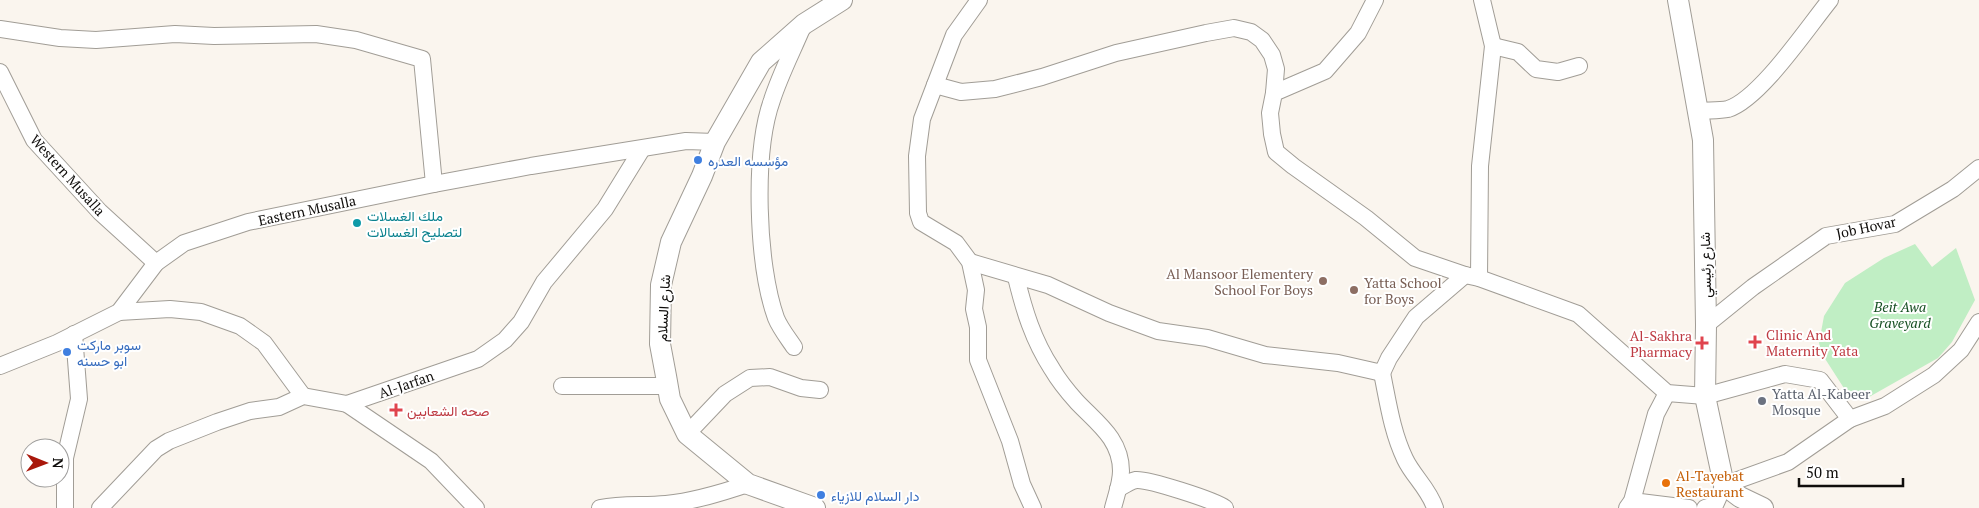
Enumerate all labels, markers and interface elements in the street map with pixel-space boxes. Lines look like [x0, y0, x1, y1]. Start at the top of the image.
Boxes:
street label: Western Musalla [26, 130, 110, 220]
place label: مؤسسه العدره [708, 151, 788, 170]
marker: مؤسسه العدره [692, 154, 704, 166]
street label: Eastern Musalla [256, 190, 358, 230]
place label: ملك الغسلات لتصليح الغسالات [367, 206, 462, 243]
street label: Job Hovar [1834, 211, 1898, 243]
marker: ملك الغسلات لتصليح الغسالات [351, 217, 363, 229]
street label: شارع رئيسي [1695, 232, 1718, 298]
place label: Al Mansoor Elementery School For Boys [1166, 264, 1314, 299]
place label: Yatta School for Boys [1364, 273, 1442, 308]
street label: شارع السلام [652, 274, 676, 342]
marker: Al Mansoor Elementery School For Boys [1317, 275, 1329, 287]
marker: Yatta School for Boys [1348, 284, 1360, 296]
park label: Beit Awa Graveyard [1869, 297, 1931, 332]
place label: Clinic And Maternity Yata [1766, 325, 1858, 360]
place label: Al-Sakhra Pharmacy [1630, 326, 1693, 361]
place label: سوبر ماركت ابو حسنه [77, 335, 141, 370]
marker: Clinic And Maternity Yata [1748, 335, 1762, 349]
marker: Al-Sakhra Pharmacy [1696, 337, 1708, 349]
marker: سوبر ماركت ابو حسنه [61, 346, 73, 358]
street label: Al-Jarfan [376, 365, 437, 402]
place label: Yatta Al-Kabeer Mosque [1772, 384, 1871, 419]
marker: Yatta Al-Kabeer Mosque [1756, 395, 1768, 407]
place label: صحه الشعابين [407, 401, 490, 420]
marker: صحه الشعابين [389, 403, 403, 417]
north arrow [20, 438, 70, 488]
scale bar [1799, 456, 1903, 488]
text: N [49, 458, 68, 469]
text: 50 m [1806, 462, 1839, 482]
place label: Al-Tayebat Restaurant [1676, 466, 1745, 501]
marker: Al-Tayebat Restaurant [1660, 477, 1672, 489]
place label: دار السلام للازياء [831, 486, 920, 505]
marker: دار السلام للازياء [815, 489, 827, 501]

